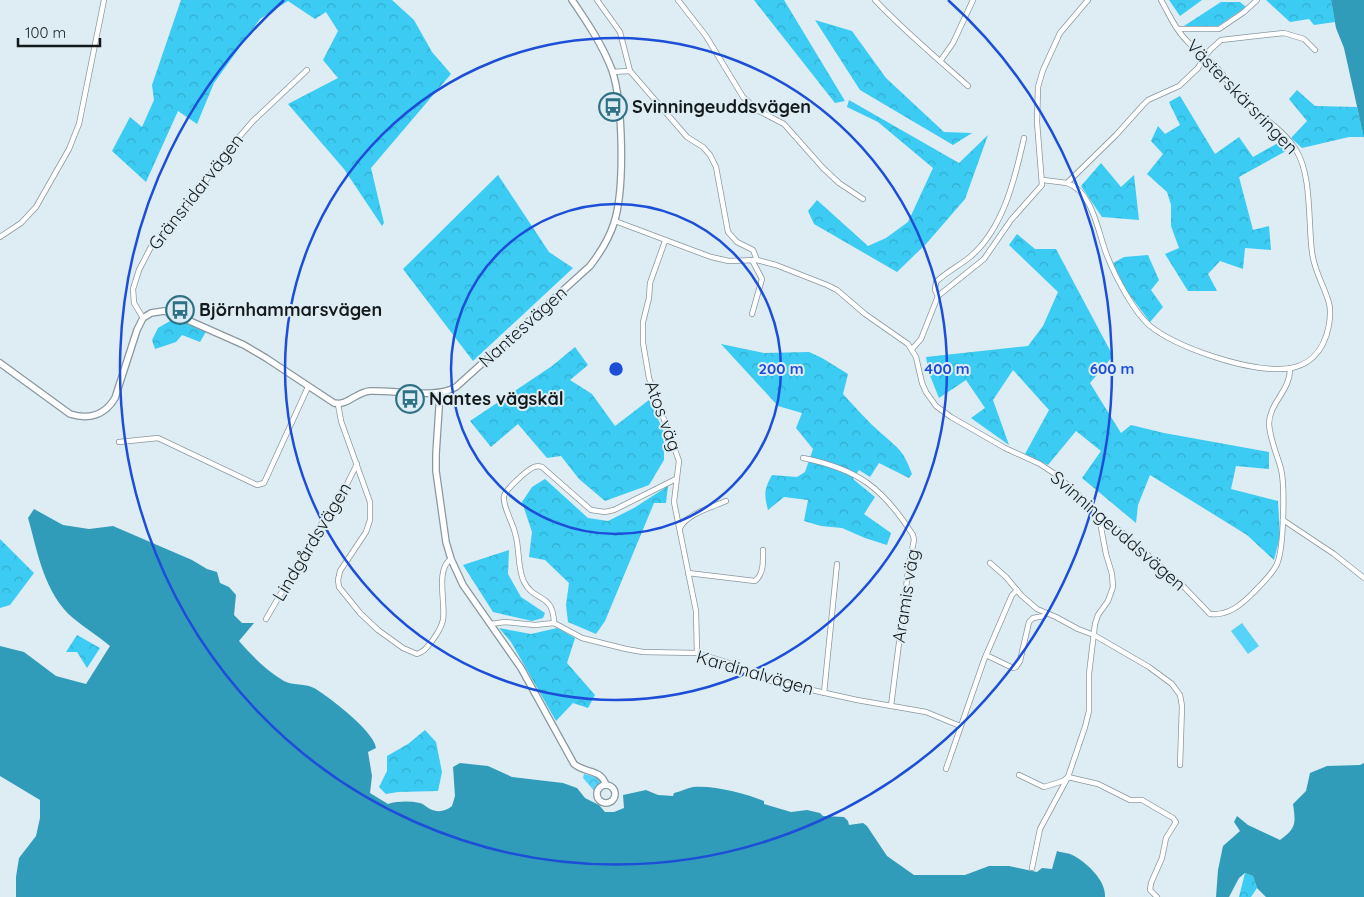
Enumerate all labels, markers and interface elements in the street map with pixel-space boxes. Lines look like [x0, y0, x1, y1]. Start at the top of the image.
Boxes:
scale bar [18, 15, 100, 47]
text: 100 m [25, 23, 66, 42]
street label: Västerskärsringen [1182, 34, 1303, 159]
bus stop icon: Svinningeuddsvägen [598, 92, 628, 122]
place label: Svinningeuddsvägen [632, 95, 811, 118]
street label: Gränsridarvägen [143, 129, 248, 254]
street label: Nantesvägen [474, 281, 572, 372]
bus stop icon: Björnhammarsvägen [165, 295, 195, 325]
place label: Björnhammarsvägen [199, 298, 382, 321]
text: 200 m [759, 359, 804, 378]
text: 400 m [924, 359, 970, 378]
text: 600 m [1090, 359, 1134, 378]
centre of rings [607, 360, 625, 378]
street label: Atos väg [640, 377, 687, 454]
bus stop icon: Nantes vägskäl [395, 384, 425, 414]
place label: Nantes vägskäl [429, 387, 564, 410]
street label: Svinningeuddsvägen [1046, 466, 1191, 596]
street label: Lindgårdsvägen [267, 478, 356, 605]
street label: Aramis väg [887, 547, 924, 644]
street label: Kardinalvägen [694, 645, 817, 700]

